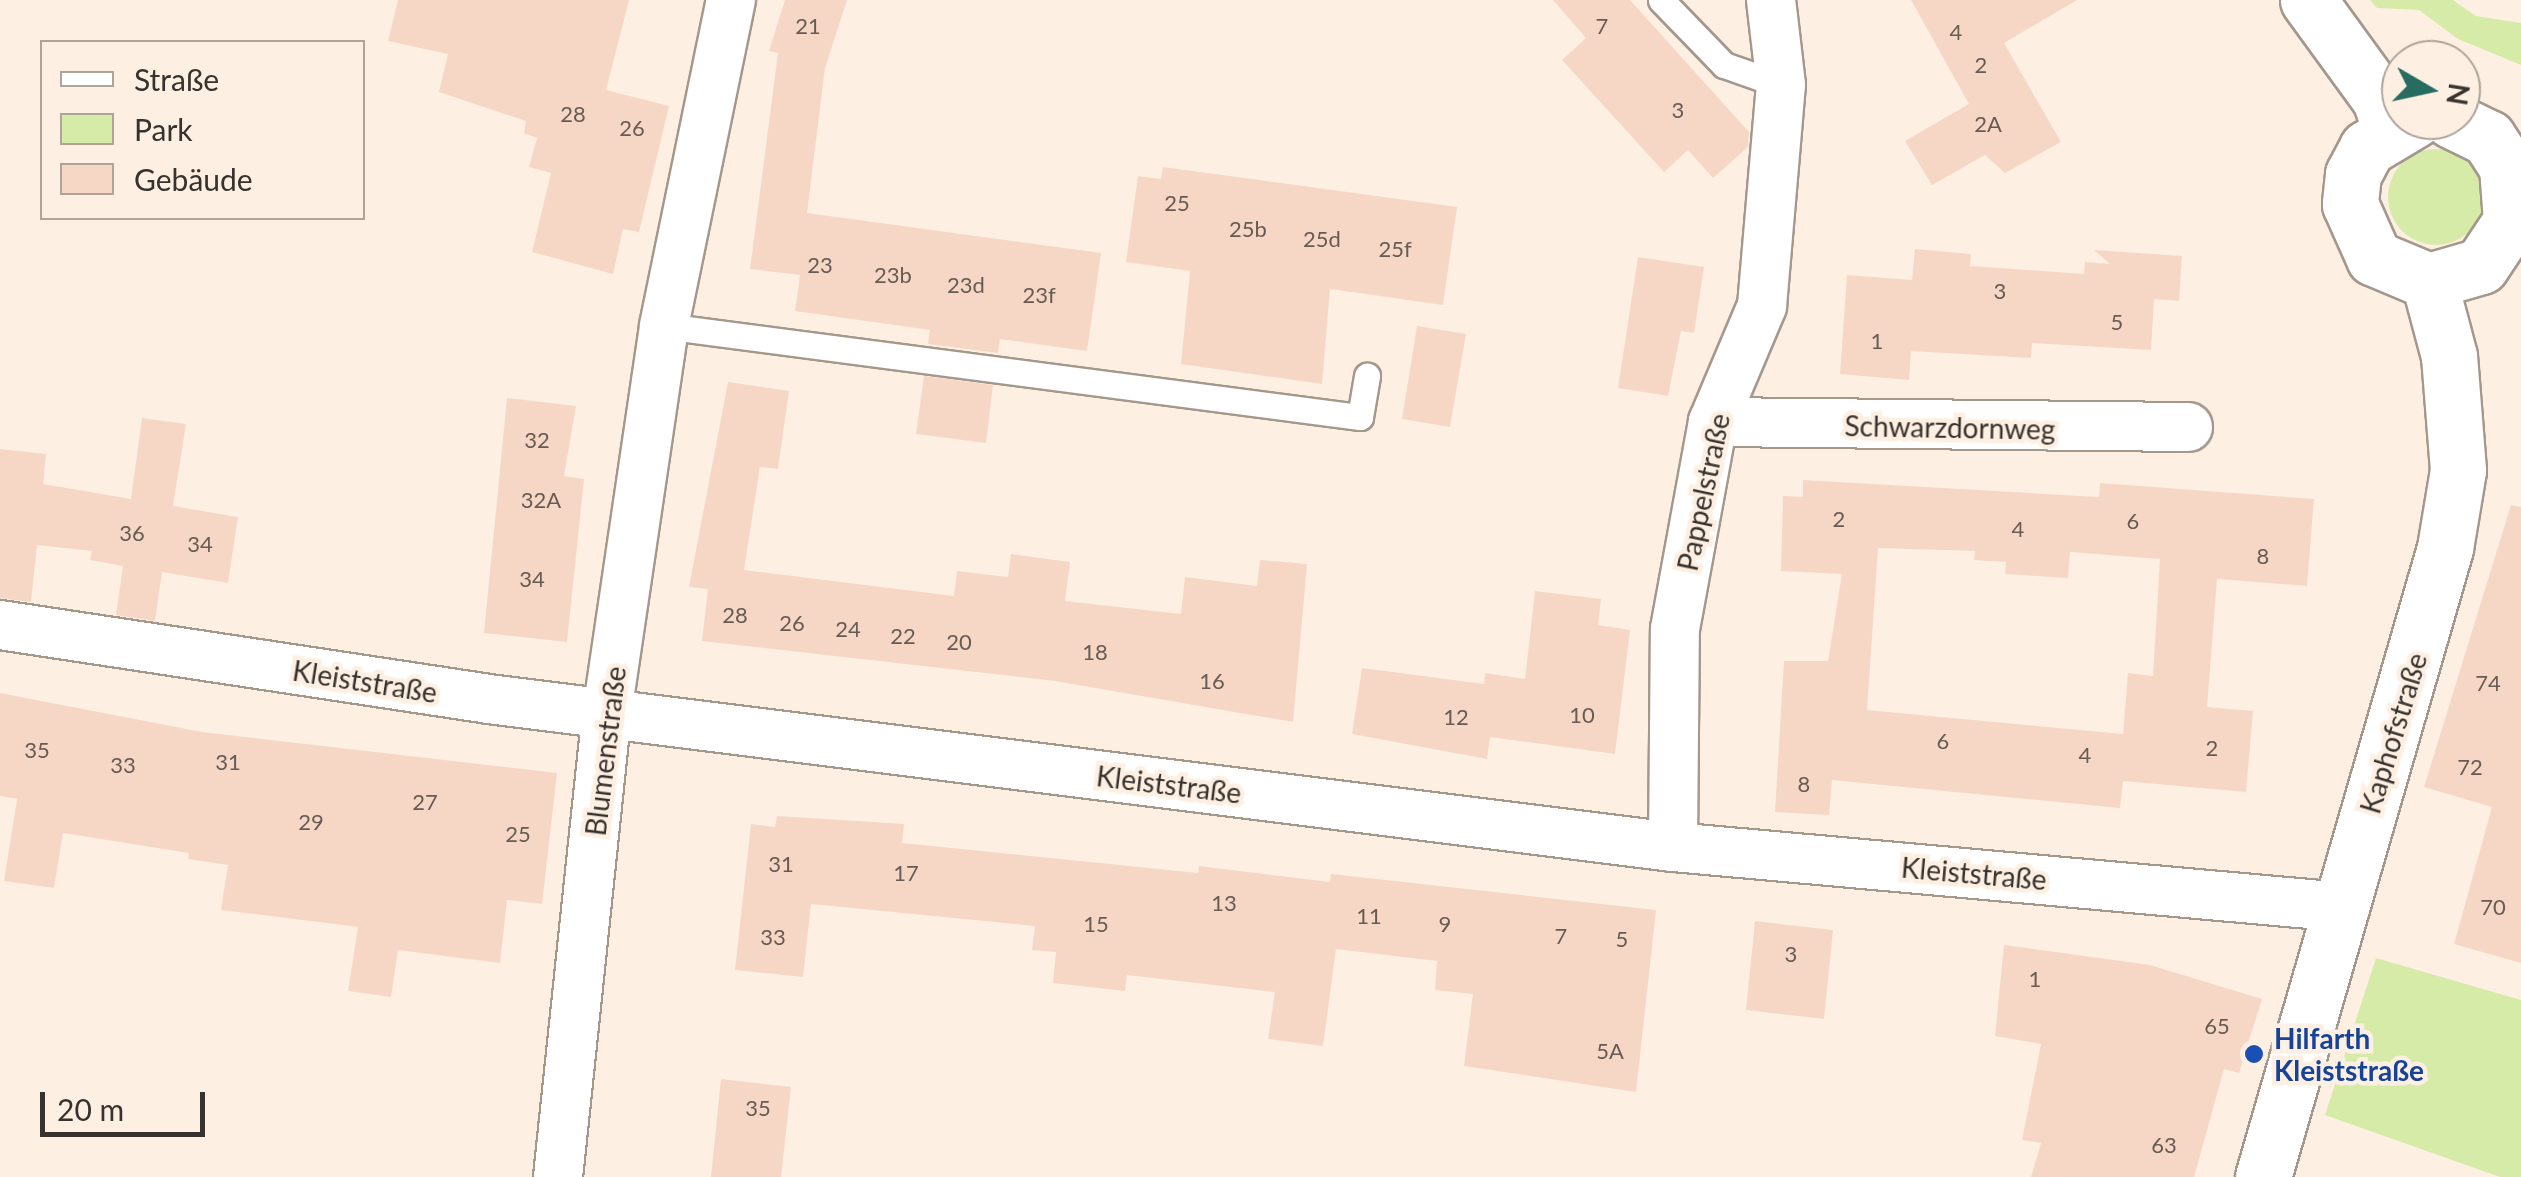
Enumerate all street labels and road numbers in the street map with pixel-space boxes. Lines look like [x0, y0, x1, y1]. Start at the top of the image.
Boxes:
street label: Schwarzdornweg [1844, 408, 2056, 446]
street label: Pappelstraße [1670, 410, 1736, 574]
street label: Kaphofstraße [2353, 649, 2433, 817]
street label: Kleiststraße [290, 653, 440, 709]
street label: Blumenstraße [578, 664, 632, 838]
street label: Kleiststraße [1095, 758, 1243, 810]
street label: Kleiststraße [1900, 850, 2048, 896]

